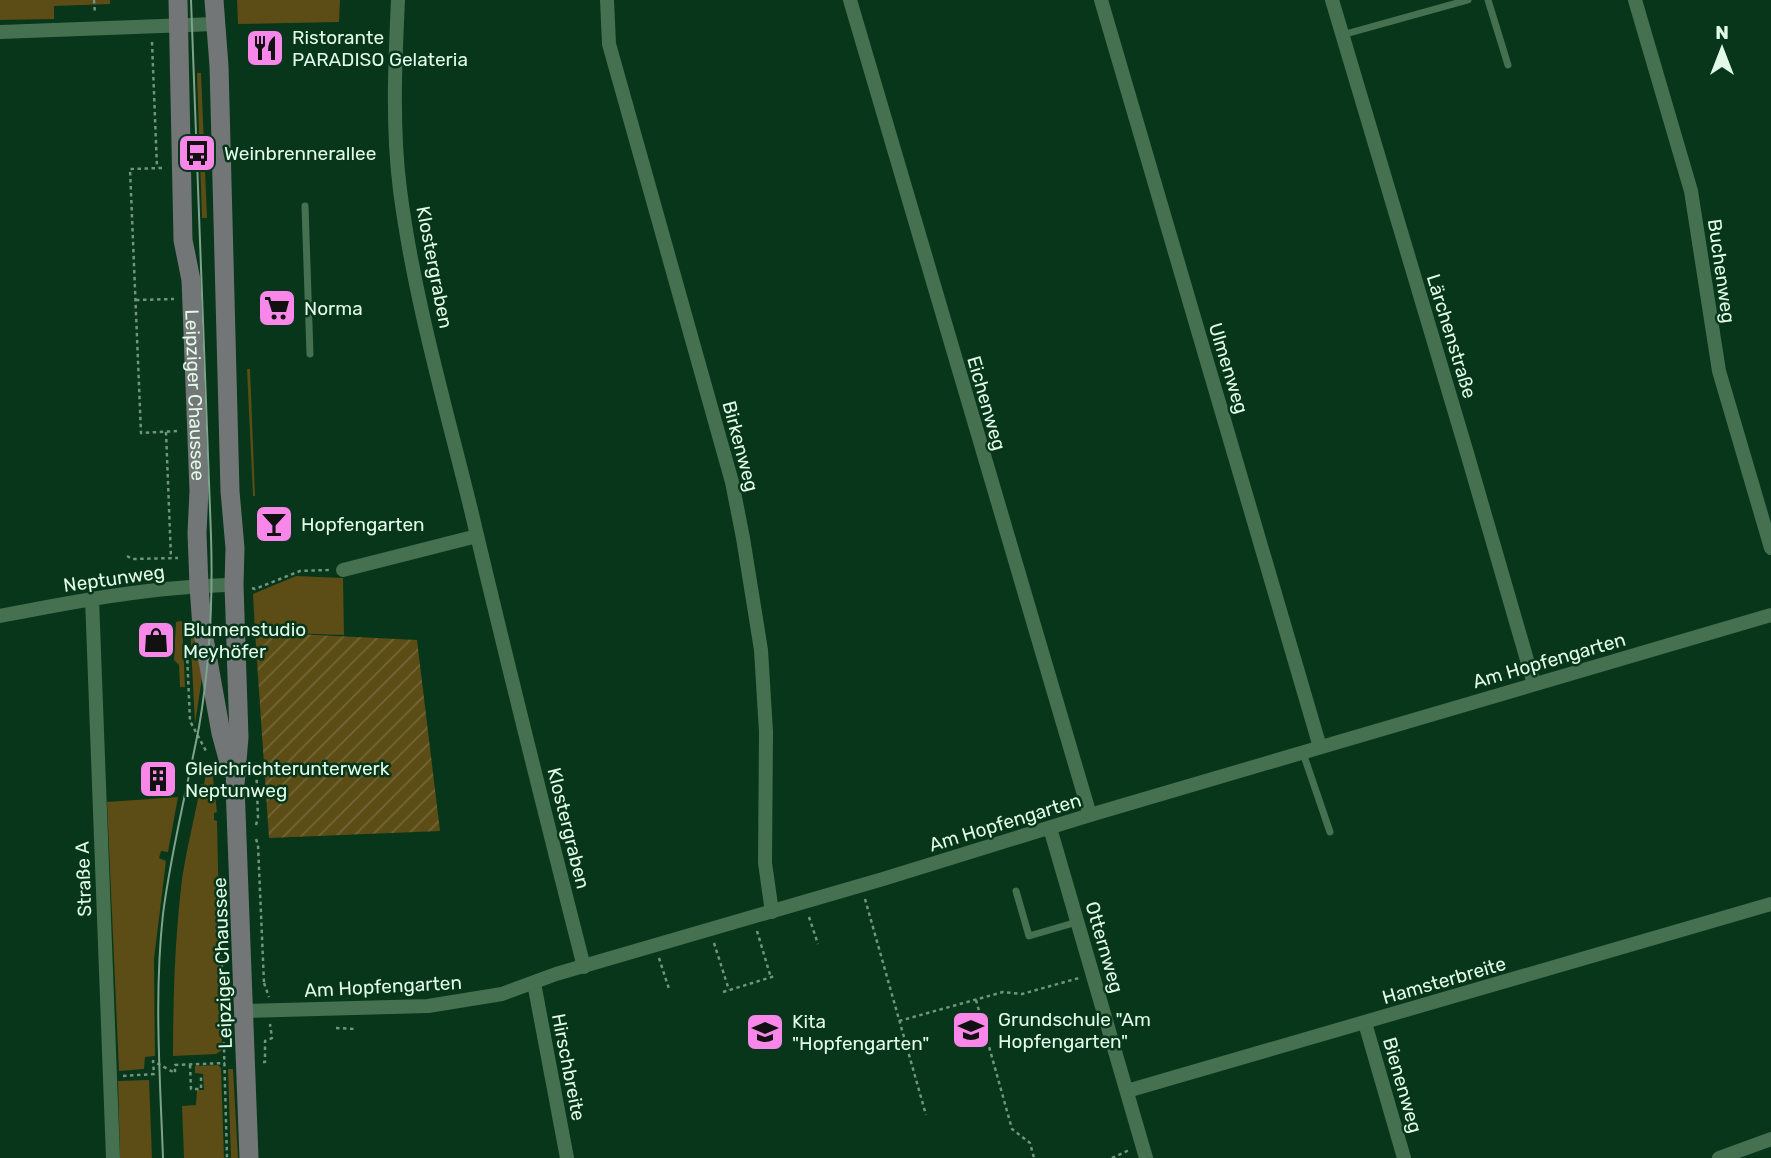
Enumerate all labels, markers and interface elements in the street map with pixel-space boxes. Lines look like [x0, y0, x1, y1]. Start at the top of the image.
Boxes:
north arrow [1687, 14, 1757, 84]
text: N [1715, 21, 1729, 44]
place label: Ristorante PARADISO Gelateria [292, 26, 468, 71]
restaurant icon: Ristorante PARADISO Gelateria [244, 27, 286, 69]
bus stop icon: Weinbrennerallee [176, 132, 218, 174]
place label: Weinbrennerallee [224, 142, 376, 165]
street label: Klostergraben [411, 204, 458, 330]
street label: Buchenweg [1703, 217, 1740, 325]
street label: Lärchenstraße [1422, 271, 1481, 401]
supermarket icon: Norma [256, 287, 298, 329]
place label: Norma [304, 297, 363, 320]
street label: Leipziger Chaussee [180, 309, 210, 481]
street label: Ulmenweg [1204, 320, 1253, 416]
street label: Eichenweg [962, 353, 1011, 453]
street label: Birkenweg [717, 398, 764, 494]
bar icon: Hopfengarten [253, 503, 295, 545]
place label: Hopfengarten [301, 513, 425, 536]
street label: Neptunweg [62, 560, 166, 597]
place label: Blumenstudio Meyhöfer [183, 618, 306, 663]
shop icon: Blumenstudio Meyhöfer [135, 619, 177, 661]
street label: Am Hopfengarten [1470, 628, 1628, 693]
place label: Gleichrichterunterwerk Neptunweg [185, 757, 390, 802]
building icon: Gleichrichterunterwerk Neptunweg [137, 758, 179, 800]
street label: Klostergraben [542, 765, 595, 891]
street label: Am Hopfengarten [926, 788, 1084, 857]
street label: Straße A [71, 841, 96, 917]
street label: Leipziger Chaussee [208, 877, 237, 1049]
street label: Otternweg [1081, 899, 1129, 995]
street label: Hamsterbreite [1380, 952, 1509, 1009]
street label: Am Hopfengarten [304, 971, 462, 1002]
place label: Grundschule "Am Hopfengarten" [998, 1008, 1151, 1053]
school or university icon: Grundschule "Am Hopfengarten" [950, 1009, 992, 1051]
place label: Kita "Hopfengarten" [792, 1010, 929, 1055]
school or university icon: Kita "Hopfengarten" [744, 1011, 786, 1053]
street label: Hirschbreite [547, 1012, 590, 1123]
street label: Bienenweg [1378, 1035, 1427, 1136]

